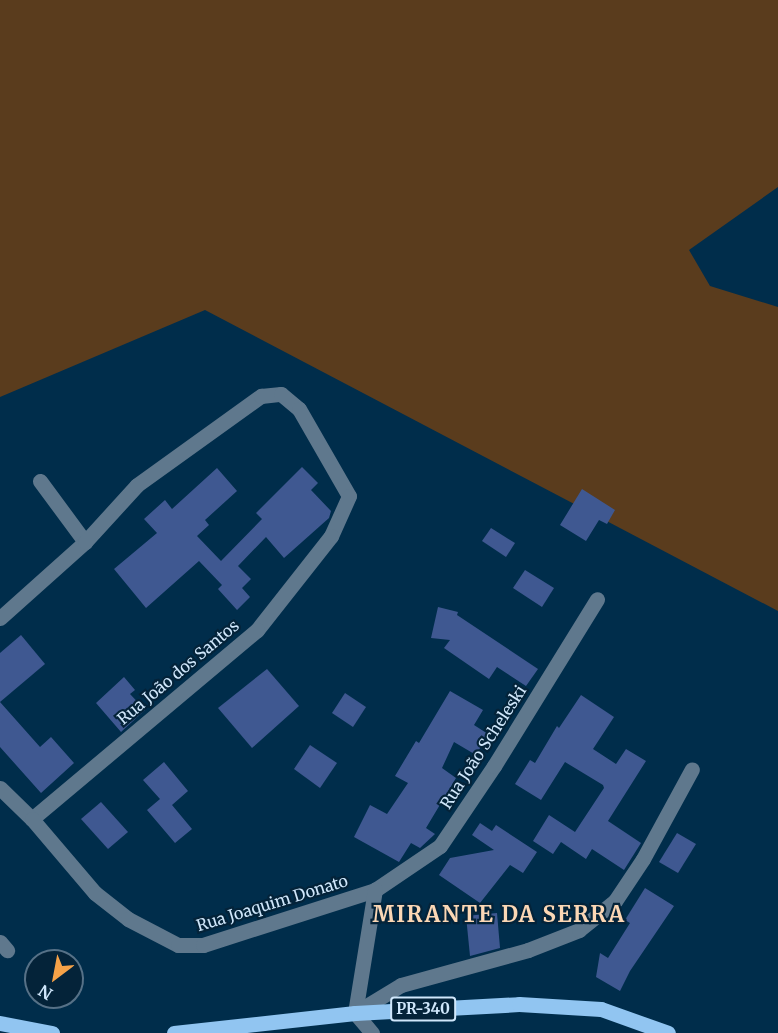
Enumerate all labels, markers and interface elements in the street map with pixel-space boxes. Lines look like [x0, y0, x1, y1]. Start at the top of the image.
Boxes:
street label: Rua João dos Santos [113, 616, 243, 728]
street label: Rua João Scheleski [436, 682, 530, 812]
street label: Rua Joaquim Donato [194, 871, 350, 935]
district label: MIRANTE DA SERRA [372, 902, 626, 928]
north arrow [24, 949, 84, 1009]
text: N [35, 981, 56, 1004]
road number: PR-340 [390, 997, 456, 1021]

